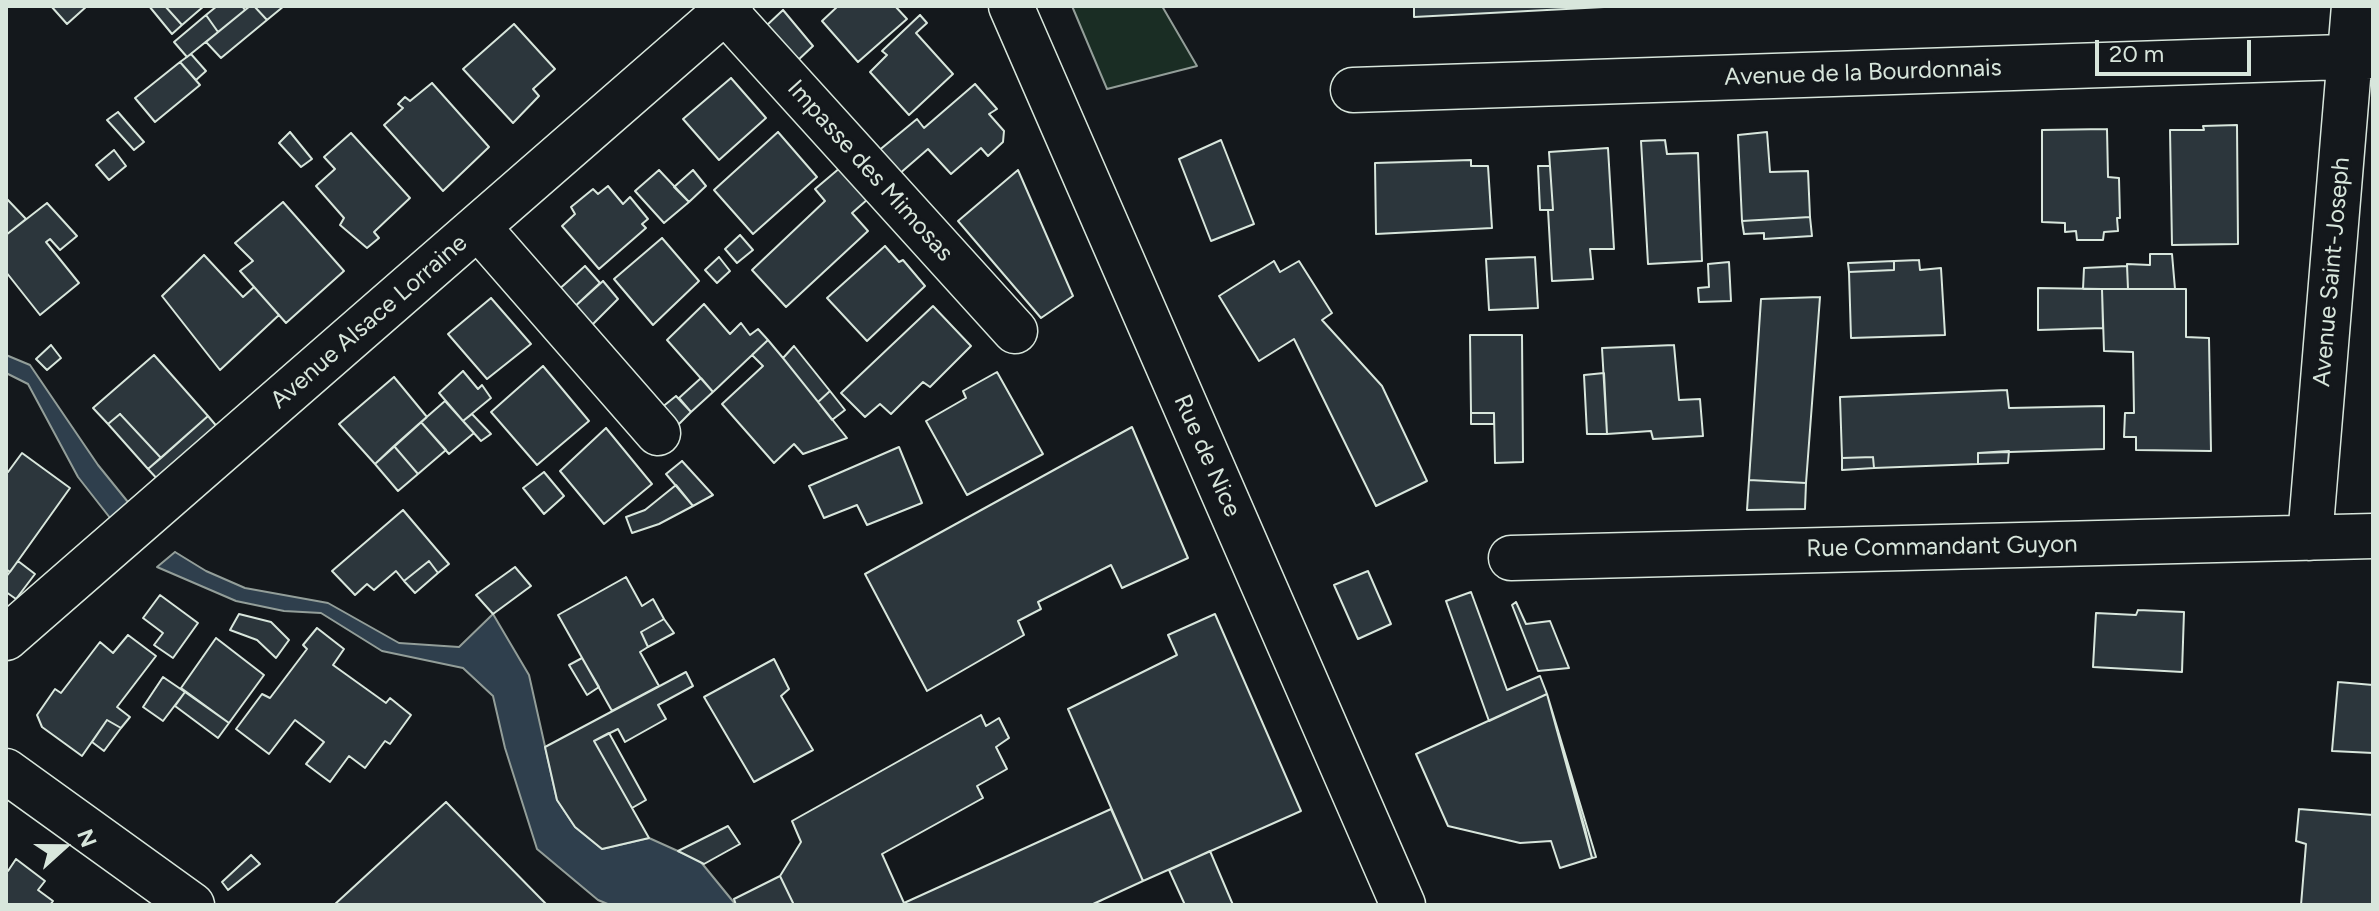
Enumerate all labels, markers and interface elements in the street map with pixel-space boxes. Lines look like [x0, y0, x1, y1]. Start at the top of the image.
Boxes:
scale bar [2099, 24, 2255, 74]
text: 20 m [2109, 39, 2164, 68]
street label: Avenue de la Bourdonnais [1724, 54, 2002, 92]
street label: Impasse des Mimosas [781, 74, 959, 268]
street label: Avenue Saint-Joseph [2308, 156, 2356, 388]
street label: Avenue Alsace Lorraine [265, 229, 473, 415]
street label: Rue de Nice [1167, 390, 1247, 522]
street label: Rue Commandant Guyon [1806, 530, 2078, 564]
north arrow [24, 807, 104, 887]
text: N [71, 825, 103, 851]

